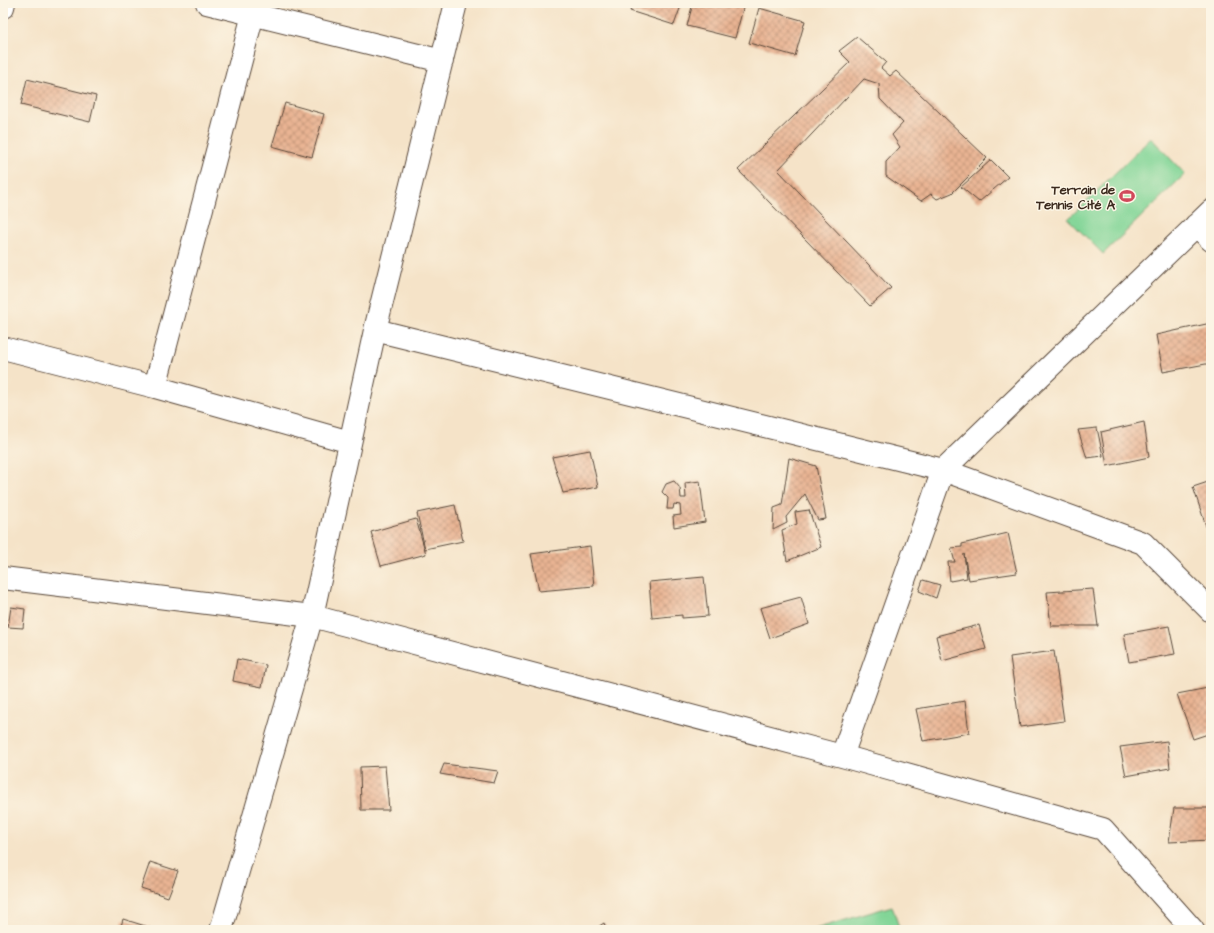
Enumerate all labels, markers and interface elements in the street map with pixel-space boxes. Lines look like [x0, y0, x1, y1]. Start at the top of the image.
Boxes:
place label: Terrain de Tennis Cité A [1035, 181, 1116, 214]
sports icon: Terrain de Tennis Cité A [1118, 187, 1136, 205]

